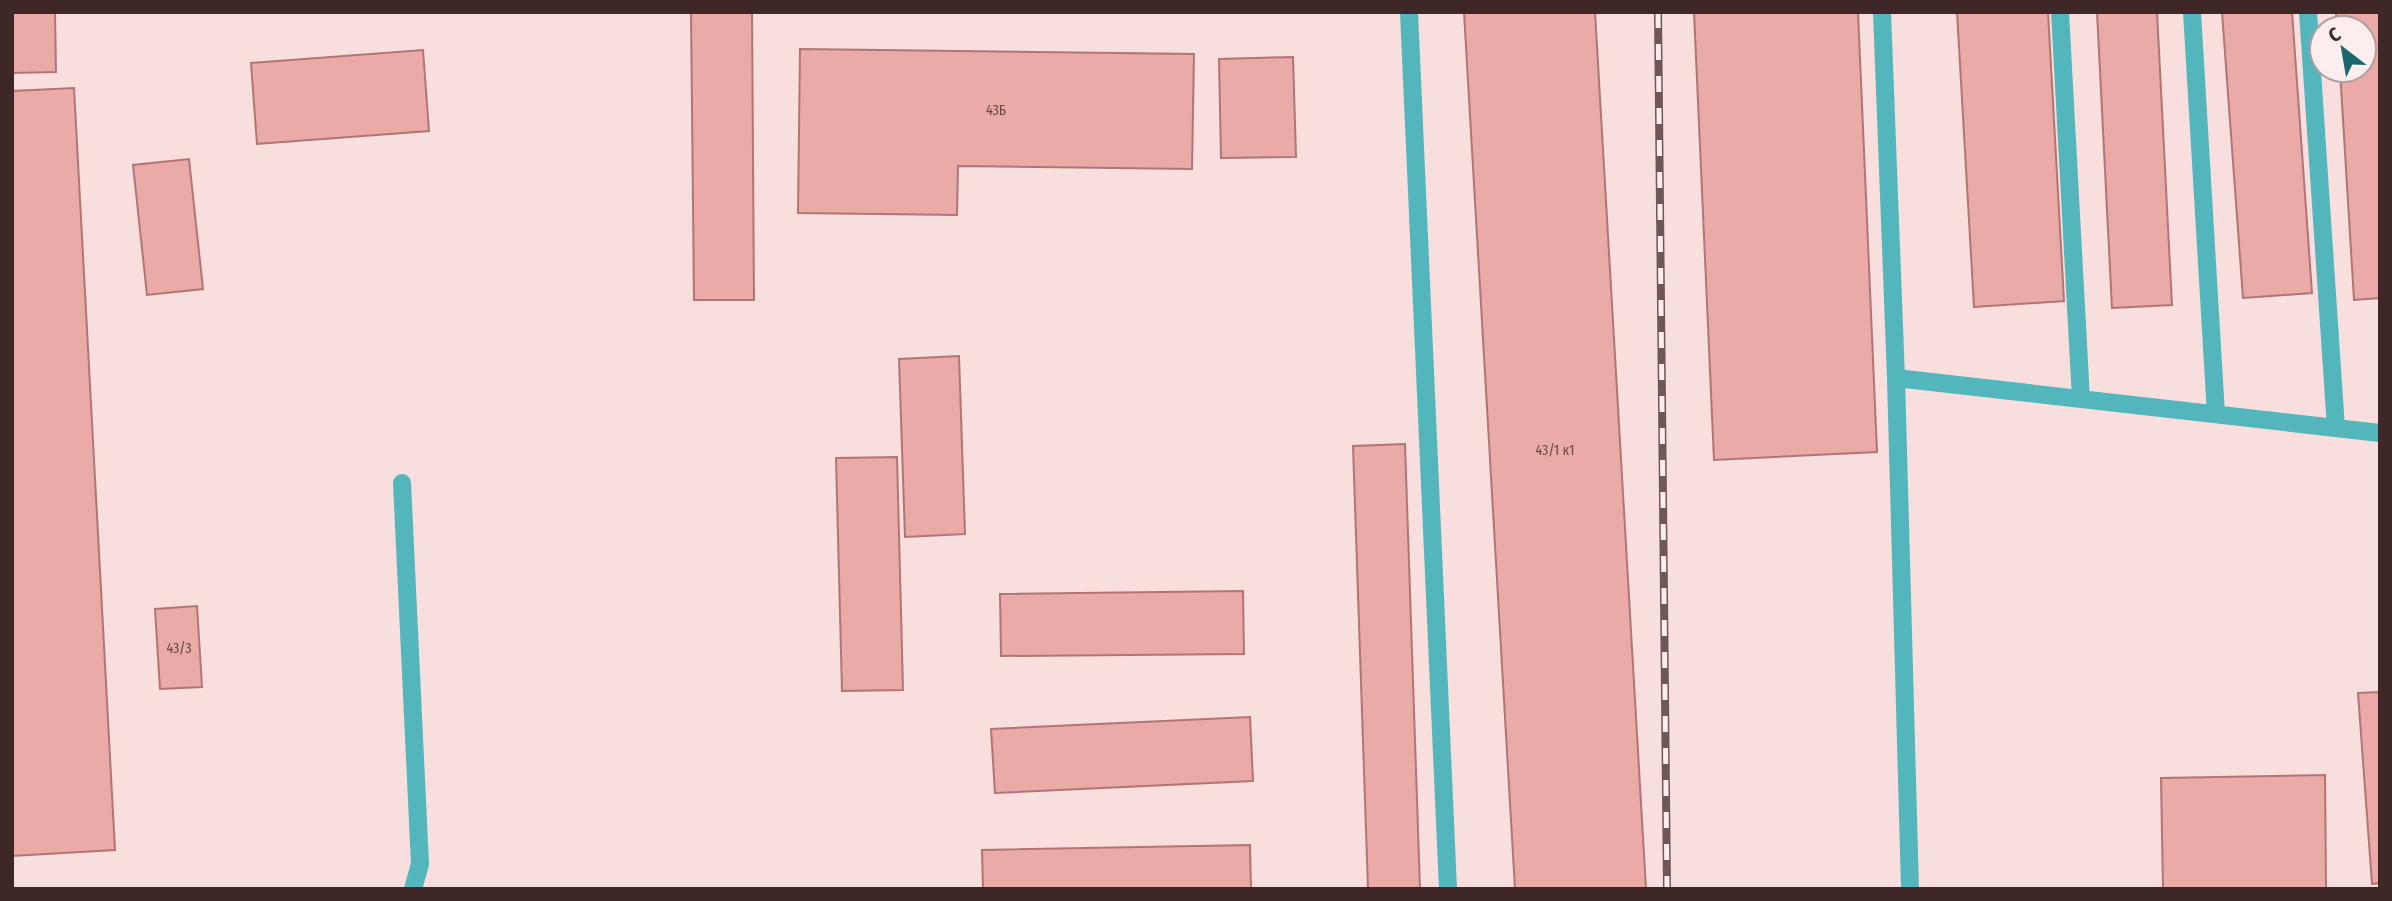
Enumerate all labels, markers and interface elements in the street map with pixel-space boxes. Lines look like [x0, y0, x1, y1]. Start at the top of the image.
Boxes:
north arrow [2308, 14, 2378, 84]
text: С [2324, 22, 2345, 47]
house number: 43Б [986, 102, 1006, 119]
house number: 43/1 к1 [1536, 442, 1574, 459]
house number: 43/3 [166, 640, 192, 657]

